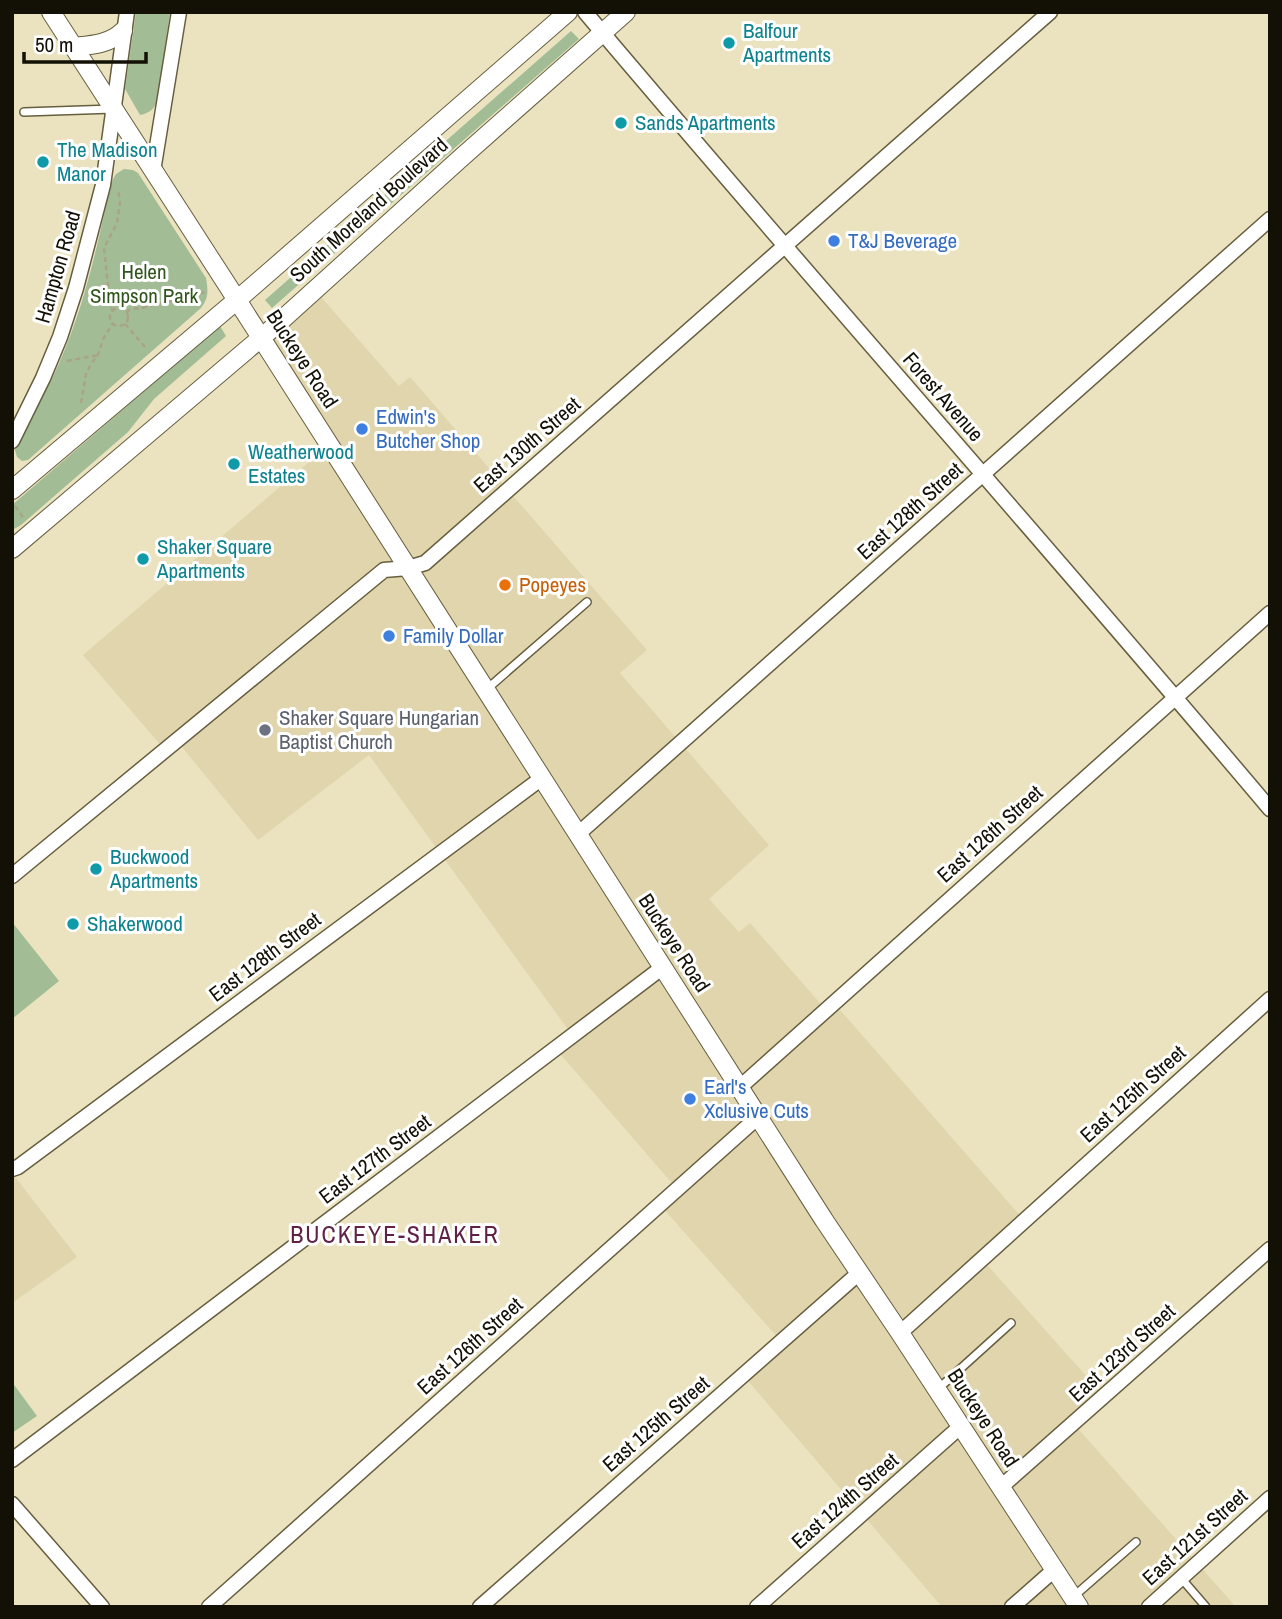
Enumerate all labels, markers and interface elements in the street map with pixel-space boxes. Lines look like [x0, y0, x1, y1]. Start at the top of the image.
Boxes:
place label: Balfour Apartments [742, 16, 831, 69]
scale bar [24, 21, 147, 65]
text: 50 m [35, 30, 73, 59]
marker: Balfour Apartments [721, 35, 737, 51]
place label: Sands Apartments [635, 108, 776, 137]
marker: Sands Apartments [613, 115, 629, 131]
street label: South Moreland Boulevard [283, 131, 454, 289]
place label: The Madison Manor [57, 135, 158, 188]
marker: The Madison Manor [35, 154, 51, 170]
street label: Hampton Road [28, 207, 87, 327]
place label: T&J Beverage [848, 226, 957, 255]
marker: T&J Beverage [826, 233, 842, 249]
park label: Helen Simpson Park [90, 257, 198, 310]
street label: Buckeye Road [260, 304, 345, 414]
street label: Forest Avenue [896, 346, 990, 448]
street label: East 130th Street [467, 390, 587, 499]
place label: Edwin's Butcher Shop [376, 402, 480, 455]
marker: Edwin's Butcher Shop [354, 421, 370, 437]
place label: Weatherwood Estates [248, 437, 354, 490]
street label: East 128th Street [851, 455, 969, 566]
marker: Weatherwood Estates [226, 456, 242, 472]
place label: Shaker Square Apartments [156, 532, 272, 585]
marker: Shaker Square Apartments [135, 551, 151, 567]
place label: Popeyes [519, 570, 586, 599]
marker: Popeyes [497, 577, 513, 593]
place label: Family Dollar [403, 621, 504, 650]
marker: Family Dollar [381, 628, 397, 644]
place label: Shaker Square Hungarian Baptist Church [279, 703, 479, 756]
marker: Shaker Square Hungarian Baptist Church [257, 722, 273, 738]
street label: East 126th Street [931, 778, 1049, 889]
place label: Buckwood Apartments [109, 842, 198, 895]
marker: Buckwood Apartments [88, 861, 104, 877]
street label: Buckeye Road [632, 888, 717, 998]
street label: East 128th Street [203, 905, 327, 1008]
place label: Shakerwood [87, 909, 183, 938]
marker: Shakerwood [65, 916, 81, 932]
street label: East 125th Street [1074, 1038, 1192, 1149]
place label: Earl's Xclusive Cuts [704, 1072, 809, 1125]
marker: Earl's Xclusive Cuts [682, 1091, 698, 1107]
street label: East 127th Street [313, 1107, 437, 1210]
district label: BUCKEYE-SHAKER [290, 1218, 500, 1250]
street label: East 126th Street [411, 1290, 529, 1401]
street label: East 123rd Street [1062, 1297, 1181, 1408]
street label: Buckeye Road [941, 1363, 1026, 1473]
street label: East 125th Street [596, 1369, 716, 1478]
street label: East 124th Street [785, 1446, 905, 1555]
street label: East 121st Street [1136, 1482, 1254, 1592]

